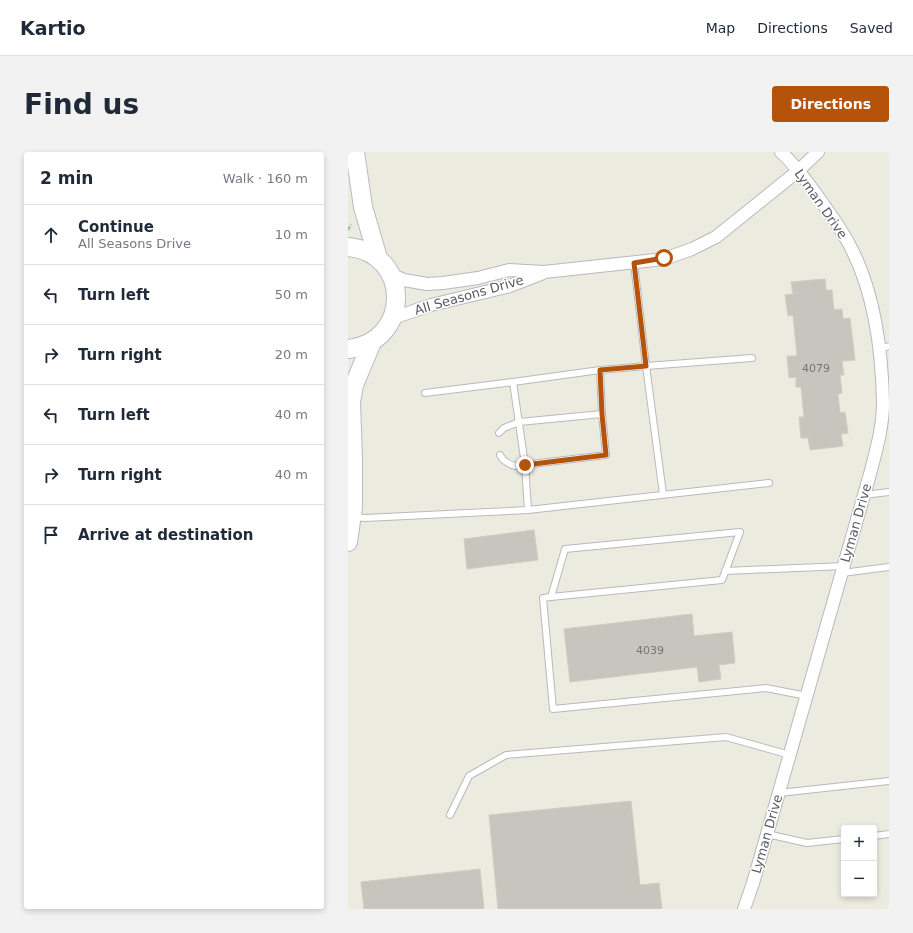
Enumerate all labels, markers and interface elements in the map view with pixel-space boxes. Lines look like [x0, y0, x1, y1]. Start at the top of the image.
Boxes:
text: Kartio [20, 17, 86, 39]
text: Map [706, 20, 735, 36]
text: Directions [757, 20, 828, 36]
text: Saved [850, 20, 893, 36]
button: Directions [772, 86, 889, 122]
text: Find us [24, 88, 139, 121]
street label: Lyman Drive [792, 166, 850, 242]
text: 2 min [40, 168, 93, 188]
text: Walk · 160 m [223, 171, 308, 186]
text: Continue [78, 218, 154, 236]
icon: ahead [40, 224, 62, 246]
text: 10 m [275, 227, 308, 242]
text: All Seasons Drive [78, 236, 191, 251]
route start [655, 249, 673, 267]
street label: All Seasons Drive [413, 272, 525, 318]
icon: left [40, 284, 62, 306]
text: Turn left [78, 286, 150, 304]
text: 50 m [275, 287, 308, 302]
icon: right [40, 344, 62, 366]
text: Turn right [78, 346, 162, 364]
text: 20 m [275, 347, 308, 362]
house number: 4079 [802, 362, 830, 375]
icon: left [40, 404, 62, 426]
text: Turn left [78, 406, 150, 424]
text: 40 m [275, 407, 308, 422]
route end [516, 456, 534, 474]
icon: right [40, 464, 62, 486]
text: Turn right [78, 466, 162, 484]
text: 40 m [275, 467, 308, 482]
street label: Lyman Drive [838, 482, 874, 564]
icon: arrive [40, 524, 62, 546]
text: Arrive at destination [78, 526, 253, 544]
house number: 4039 [636, 644, 664, 657]
street label: Lyman Drive [749, 793, 785, 875]
map controls [841, 825, 877, 897]
button: + [841, 825, 877, 861]
button: − [841, 861, 877, 897]

